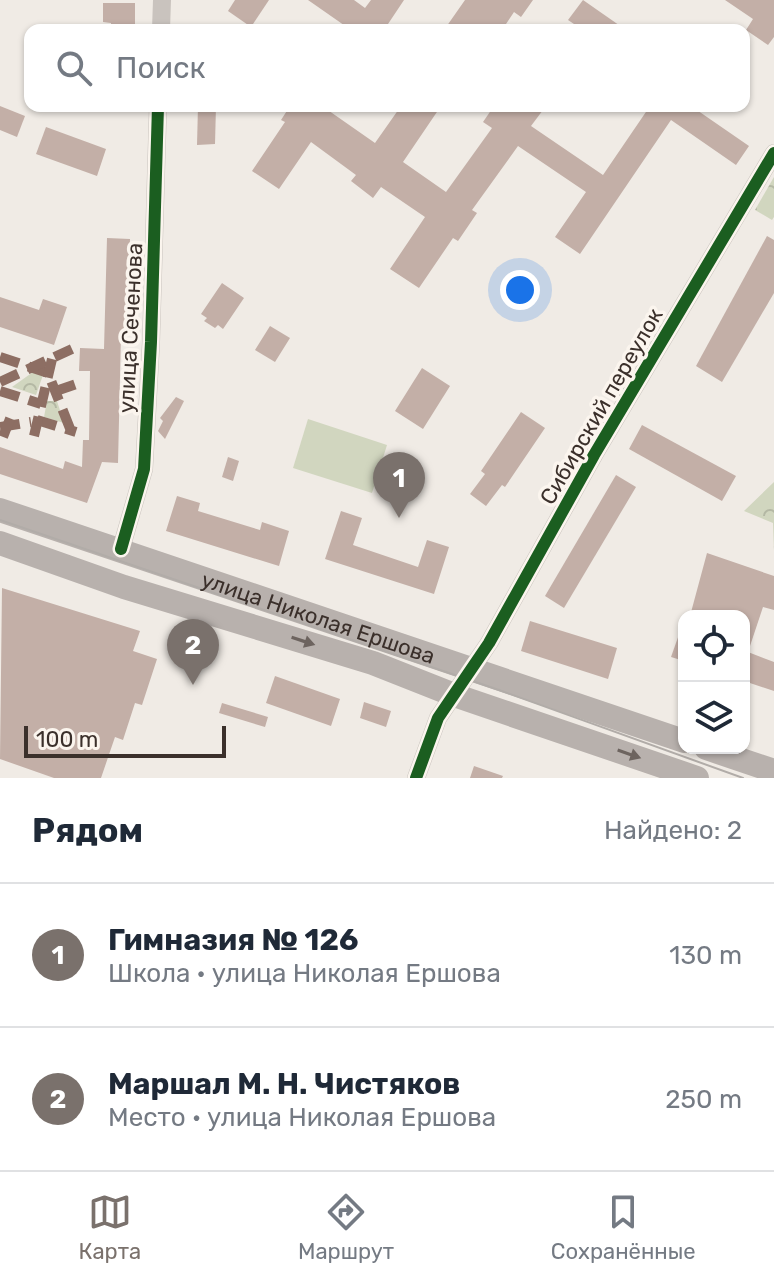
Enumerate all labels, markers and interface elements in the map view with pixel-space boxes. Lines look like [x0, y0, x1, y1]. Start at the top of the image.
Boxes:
search box [24, 24, 750, 112]
icon: search [52, 46, 96, 90]
text: Поиск [116, 50, 206, 86]
street label: улица Сеченова [113, 242, 148, 414]
your location [500, 270, 540, 310]
street label: Сибирский переулок [534, 303, 669, 509]
pin: 1 [373, 452, 425, 518]
street label: улица Николая Ершова [198, 566, 438, 670]
map controls [678, 610, 750, 754]
button: locate [678, 610, 750, 682]
pin: 2 [167, 619, 219, 685]
one-way arrow [292, 635, 316, 647]
button: layers [678, 682, 750, 754]
scale bar [24, 722, 226, 758]
text: 100 m [36, 726, 98, 753]
one-way arrow [617, 748, 641, 761]
text: Рядом [32, 810, 143, 851]
text: Найдено: 2 [604, 815, 742, 846]
text: Гимназия № 126 [108, 922, 359, 958]
text: 1 [52, 940, 64, 971]
text: 130 m [669, 940, 742, 971]
text: Школа · улица Николая Ершова [108, 958, 501, 989]
text: Маршал М. Н. Чистяков [108, 1066, 460, 1102]
text: 2 [50, 1084, 66, 1115]
text: 250 m [665, 1084, 742, 1115]
text: Место · улица Николая Ершова [108, 1102, 496, 1133]
tab: Карта [78, 1190, 141, 1265]
tab: Маршрут [298, 1190, 394, 1265]
tab: Сохранённые [551, 1190, 696, 1265]

